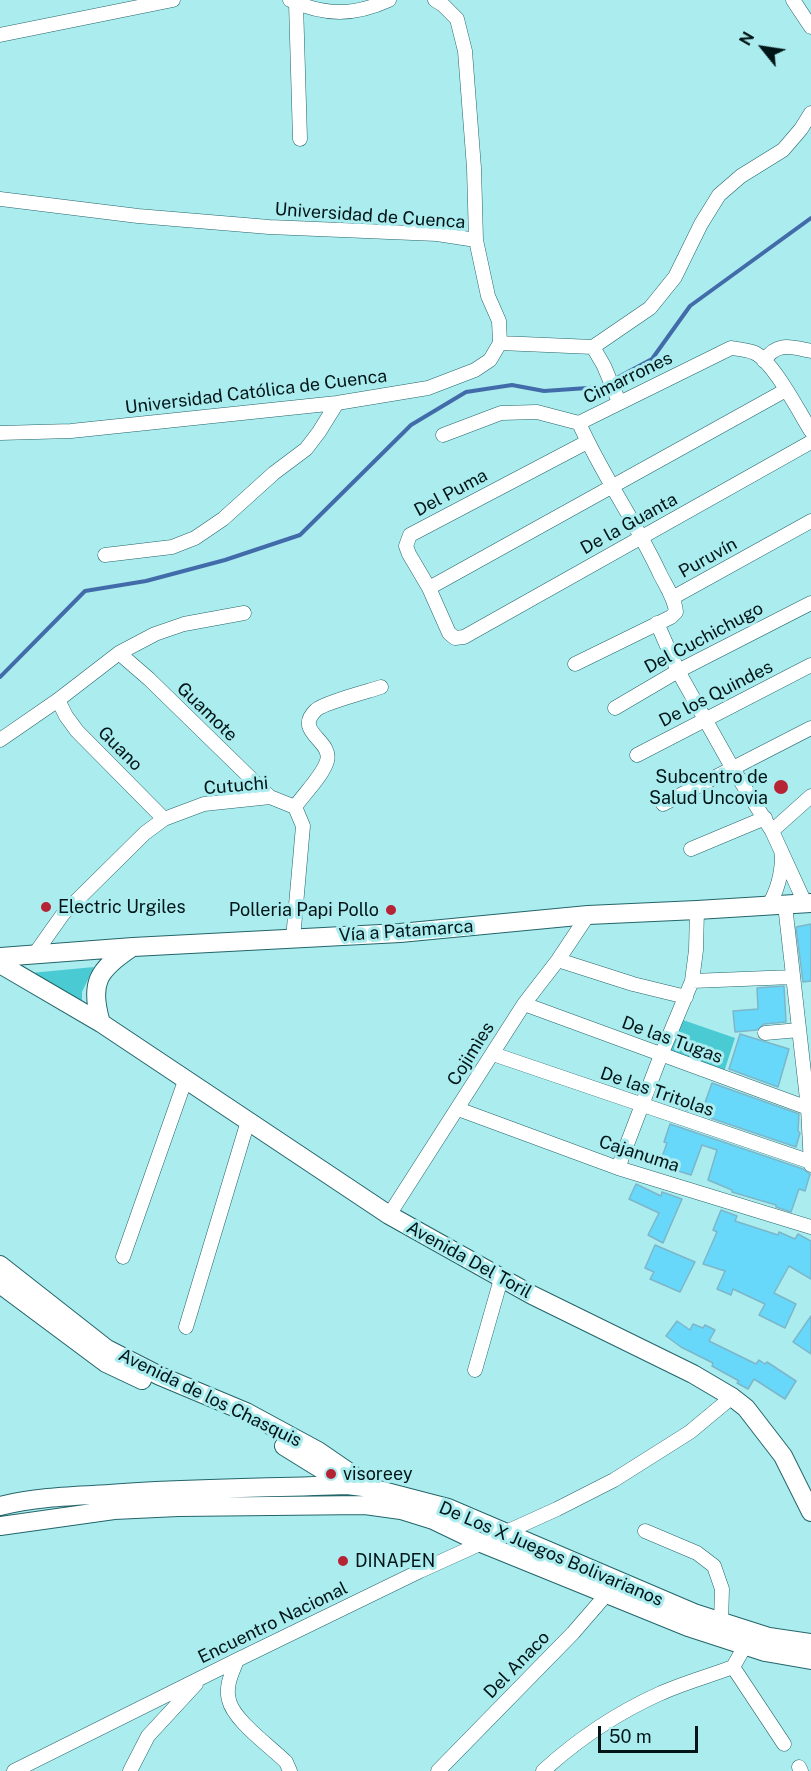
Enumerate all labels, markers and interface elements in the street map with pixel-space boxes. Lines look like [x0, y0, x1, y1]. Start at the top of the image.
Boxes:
north arrow [733, 18, 793, 78]
text: N [736, 29, 758, 49]
street label: Universidad de Cuenca [274, 199, 466, 233]
street label: Cimarrones [580, 347, 676, 409]
street label: Universidad Católica de Cuenca [124, 365, 388, 419]
street label: Del Puma [411, 465, 491, 521]
street label: De la Guanta [577, 489, 681, 559]
street label: Puruvín [675, 533, 741, 583]
street label: Del Cuchichugo [641, 598, 767, 678]
street label: De los Quindes [656, 656, 776, 732]
street label: Guamote [172, 678, 242, 746]
street label: Guano [93, 722, 147, 776]
place label: Subcentro de Salud Uncovia [649, 766, 768, 808]
street label: Cutuchi [203, 772, 269, 800]
marker: Subcentro de Salud Uncovia [772, 778, 790, 796]
place label: Electric Urgiles [58, 896, 186, 918]
place label: Polleria Papi Pollo [229, 899, 379, 921]
marker: Electric Urgiles [39, 900, 53, 914]
marker: Polleria Papi Pollo [384, 903, 398, 917]
street label: Vía a Patamarca [338, 916, 474, 946]
street label: De las Tugas [619, 1012, 725, 1068]
street label: Cojimìes [443, 1018, 499, 1090]
street label: De las Tritolas [597, 1062, 717, 1122]
street label: Cajanuma [596, 1131, 682, 1177]
street label: Avenida Del Toril [403, 1217, 535, 1303]
street label: Avenida de los Chasquis [115, 1344, 305, 1452]
place label: visoreey [343, 1463, 413, 1485]
marker: visoreey [324, 1467, 338, 1481]
street label: De Los X Juegos Bolivarianos [436, 1497, 666, 1611]
place label: DINAPEN [355, 1550, 435, 1572]
marker: DINAPEN [336, 1554, 350, 1568]
street label: Encuentro Nacional [195, 1577, 351, 1669]
street label: Del Anaco [480, 1627, 554, 1703]
scale bar [601, 1714, 702, 1752]
text: 50 m [609, 1726, 652, 1747]

